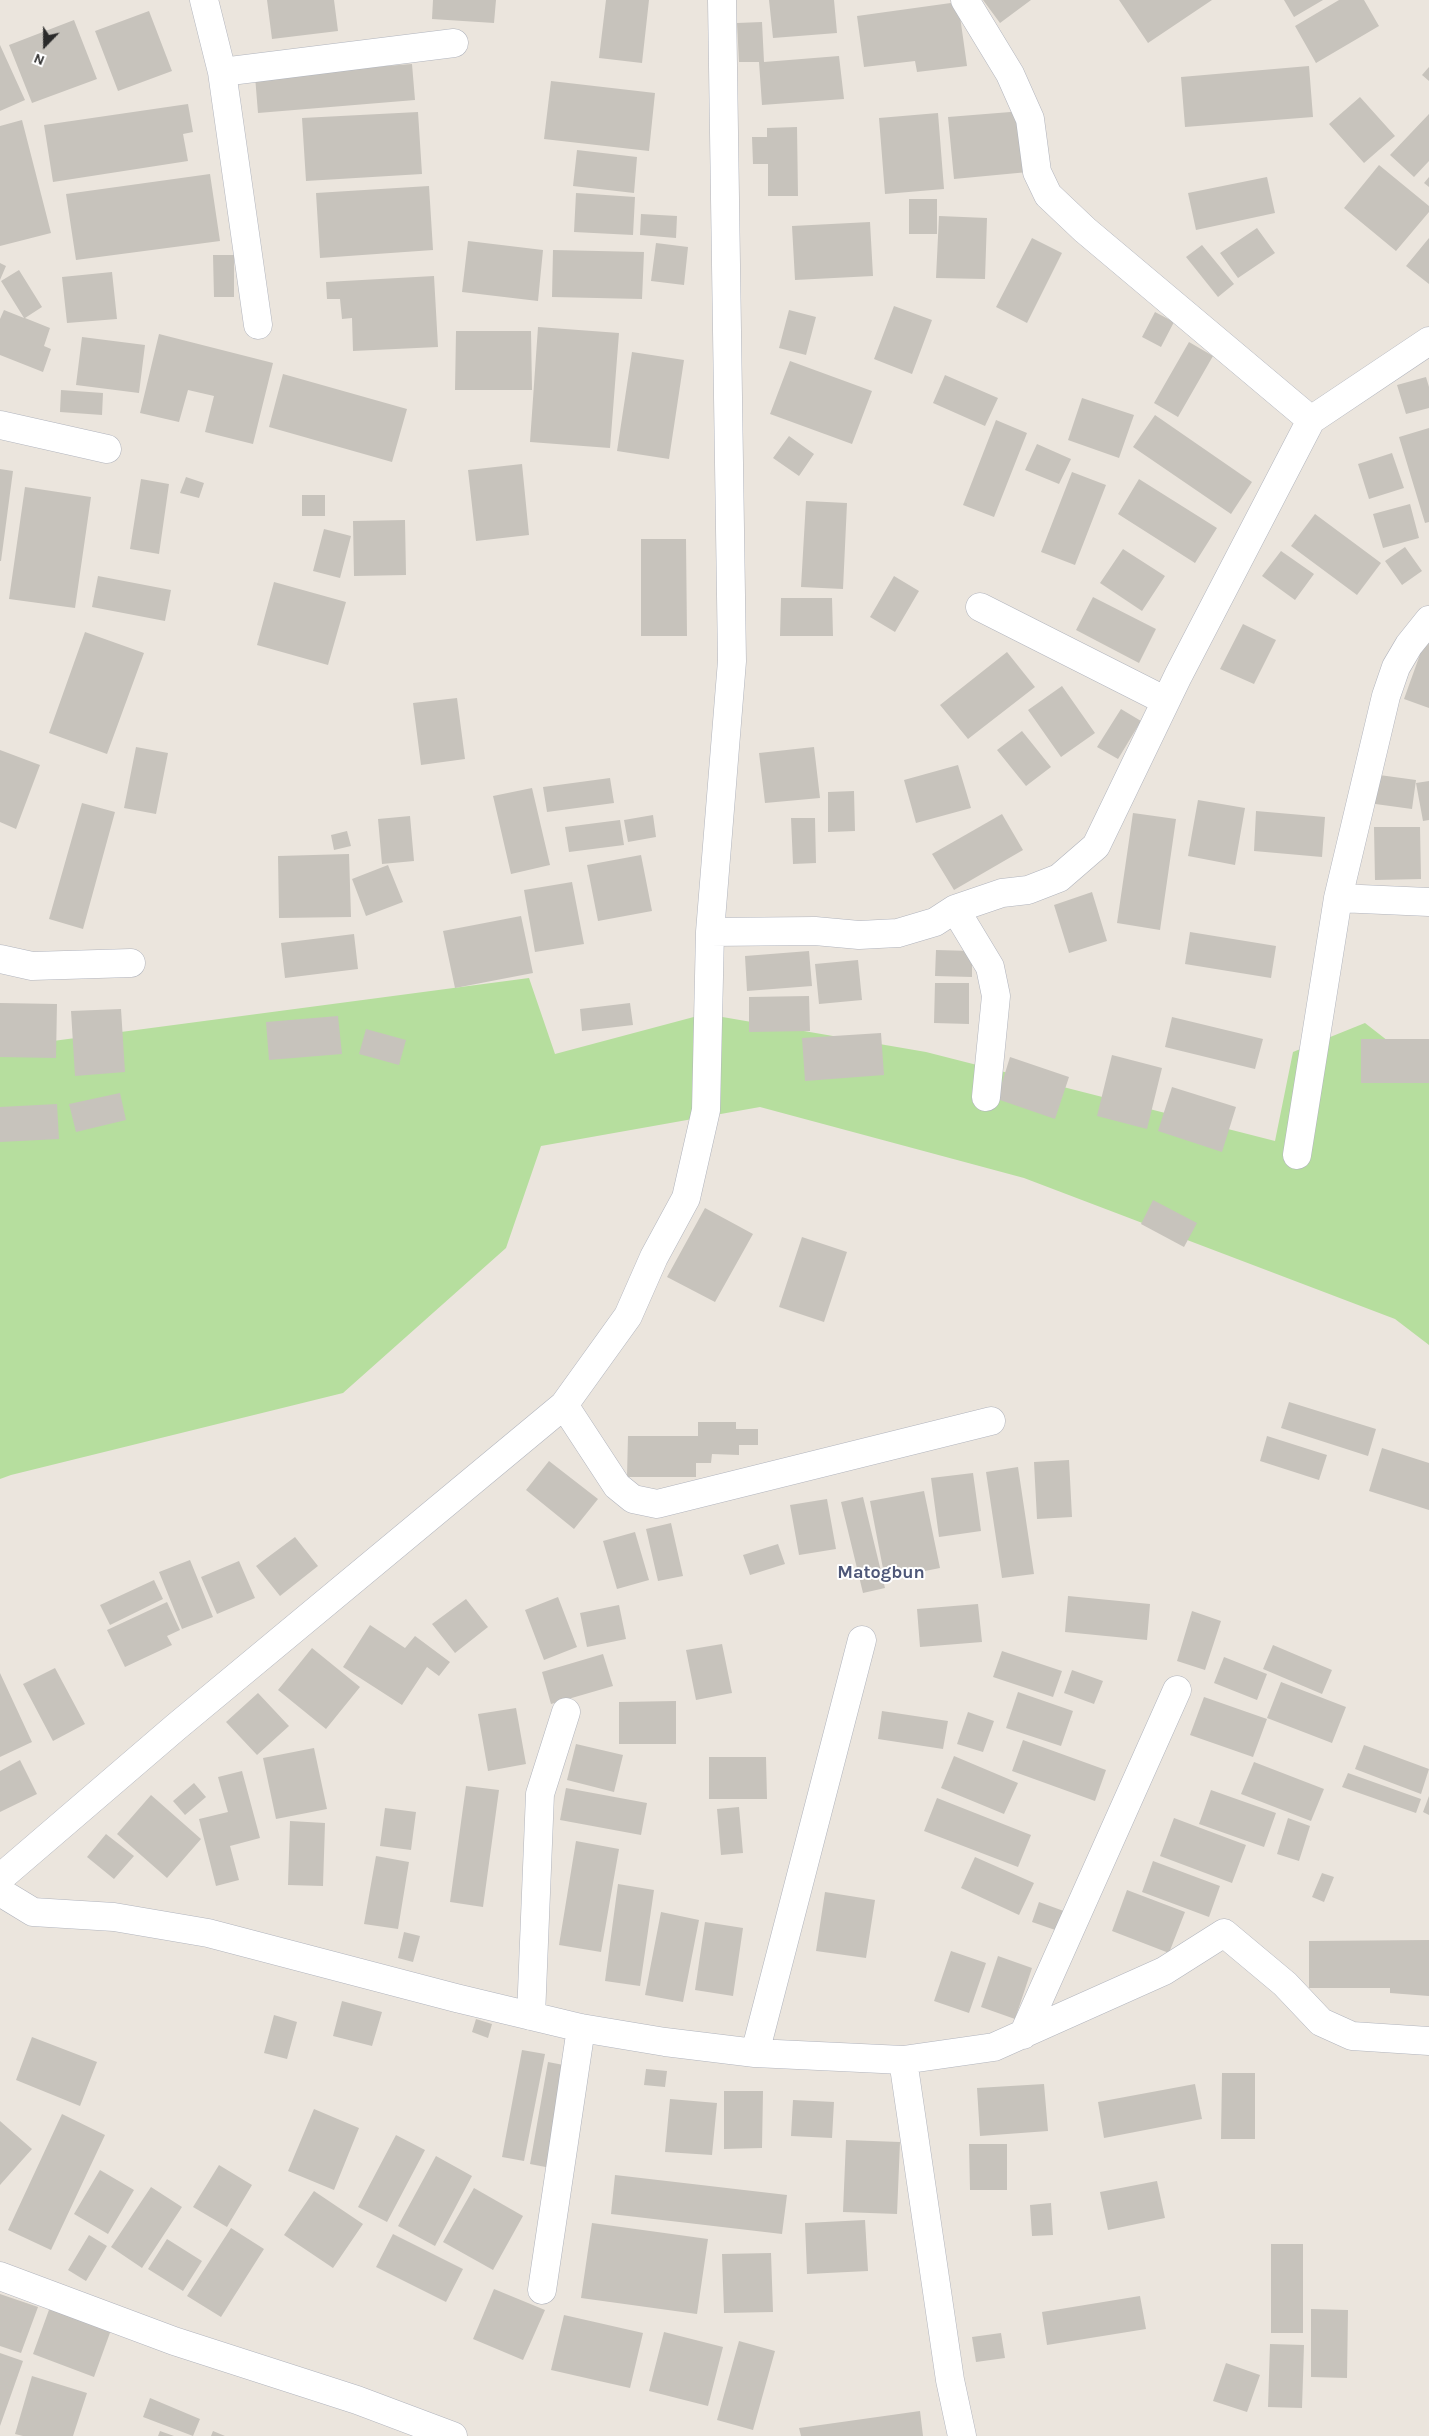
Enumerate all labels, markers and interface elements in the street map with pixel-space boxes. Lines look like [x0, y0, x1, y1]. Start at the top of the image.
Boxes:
north arrow [20, 20, 70, 70]
text: N [31, 50, 47, 69]
district label: Matogbun [837, 1562, 925, 1584]

